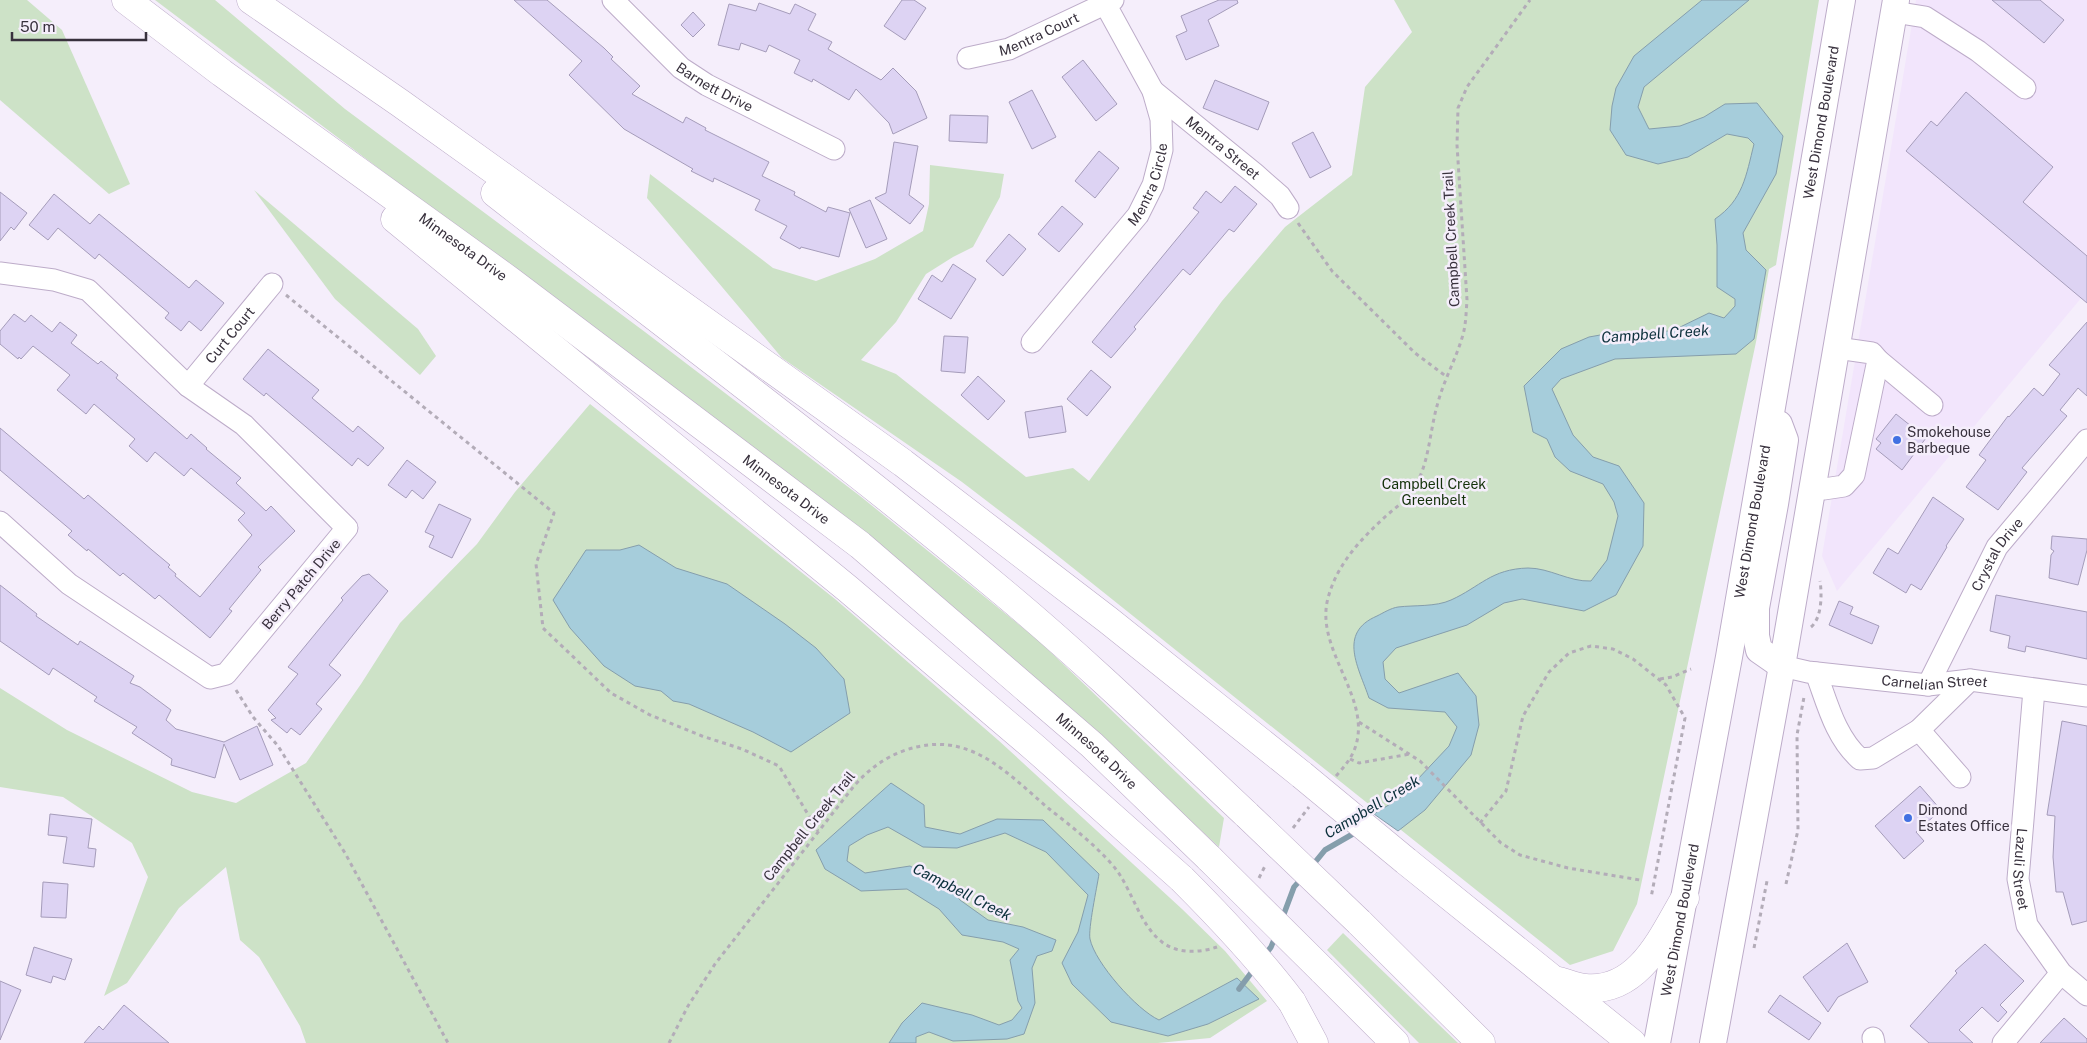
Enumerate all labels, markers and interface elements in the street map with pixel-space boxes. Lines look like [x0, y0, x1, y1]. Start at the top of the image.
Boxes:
street label: Mentra Court [997, 9, 1081, 59]
scale bar [12, 10, 146, 42]
text: 50 m [20, 18, 55, 35]
street label: West Dimond Boulevard [1800, 45, 1842, 200]
street label: Barnett Drive [673, 59, 756, 115]
street label: Mentra Street [1183, 113, 1263, 183]
street label: Mentra Circle [1125, 143, 1170, 229]
street label: Campbell Creek Trail [1439, 170, 1463, 308]
street label: Minnesota Drive [416, 210, 510, 284]
street label: Curt Court [202, 304, 258, 367]
water label: Campbell Creek [1600, 321, 1710, 346]
place label: Smokehouse Barbeque [1907, 424, 1991, 456]
marker: Smokehouse Barbeque [1891, 434, 1903, 446]
street label: West Dimond Boulevard [1731, 444, 1773, 599]
street label: Minnesota Drive [740, 451, 833, 527]
park label: Campbell Creek Greenbelt [1382, 476, 1486, 508]
street label: Crystal Drive [1968, 514, 2026, 594]
street label: Berry Patch Drive [258, 535, 344, 633]
street label: Carnelian Street [1881, 672, 1989, 693]
street label: Minnesota Drive [1053, 710, 1141, 792]
street label: Campbell Creek Trail [760, 768, 858, 884]
water label: Campbell Creek [1321, 771, 1423, 842]
place label: Dimond Estates Office [1918, 802, 2010, 834]
marker: Dimond Estates Office [1902, 812, 1914, 824]
street label: Lazuli Street [2010, 828, 2032, 912]
street label: West Dimond Boulevard [1658, 842, 1702, 998]
water label: Campbell Creek [910, 859, 1015, 924]

